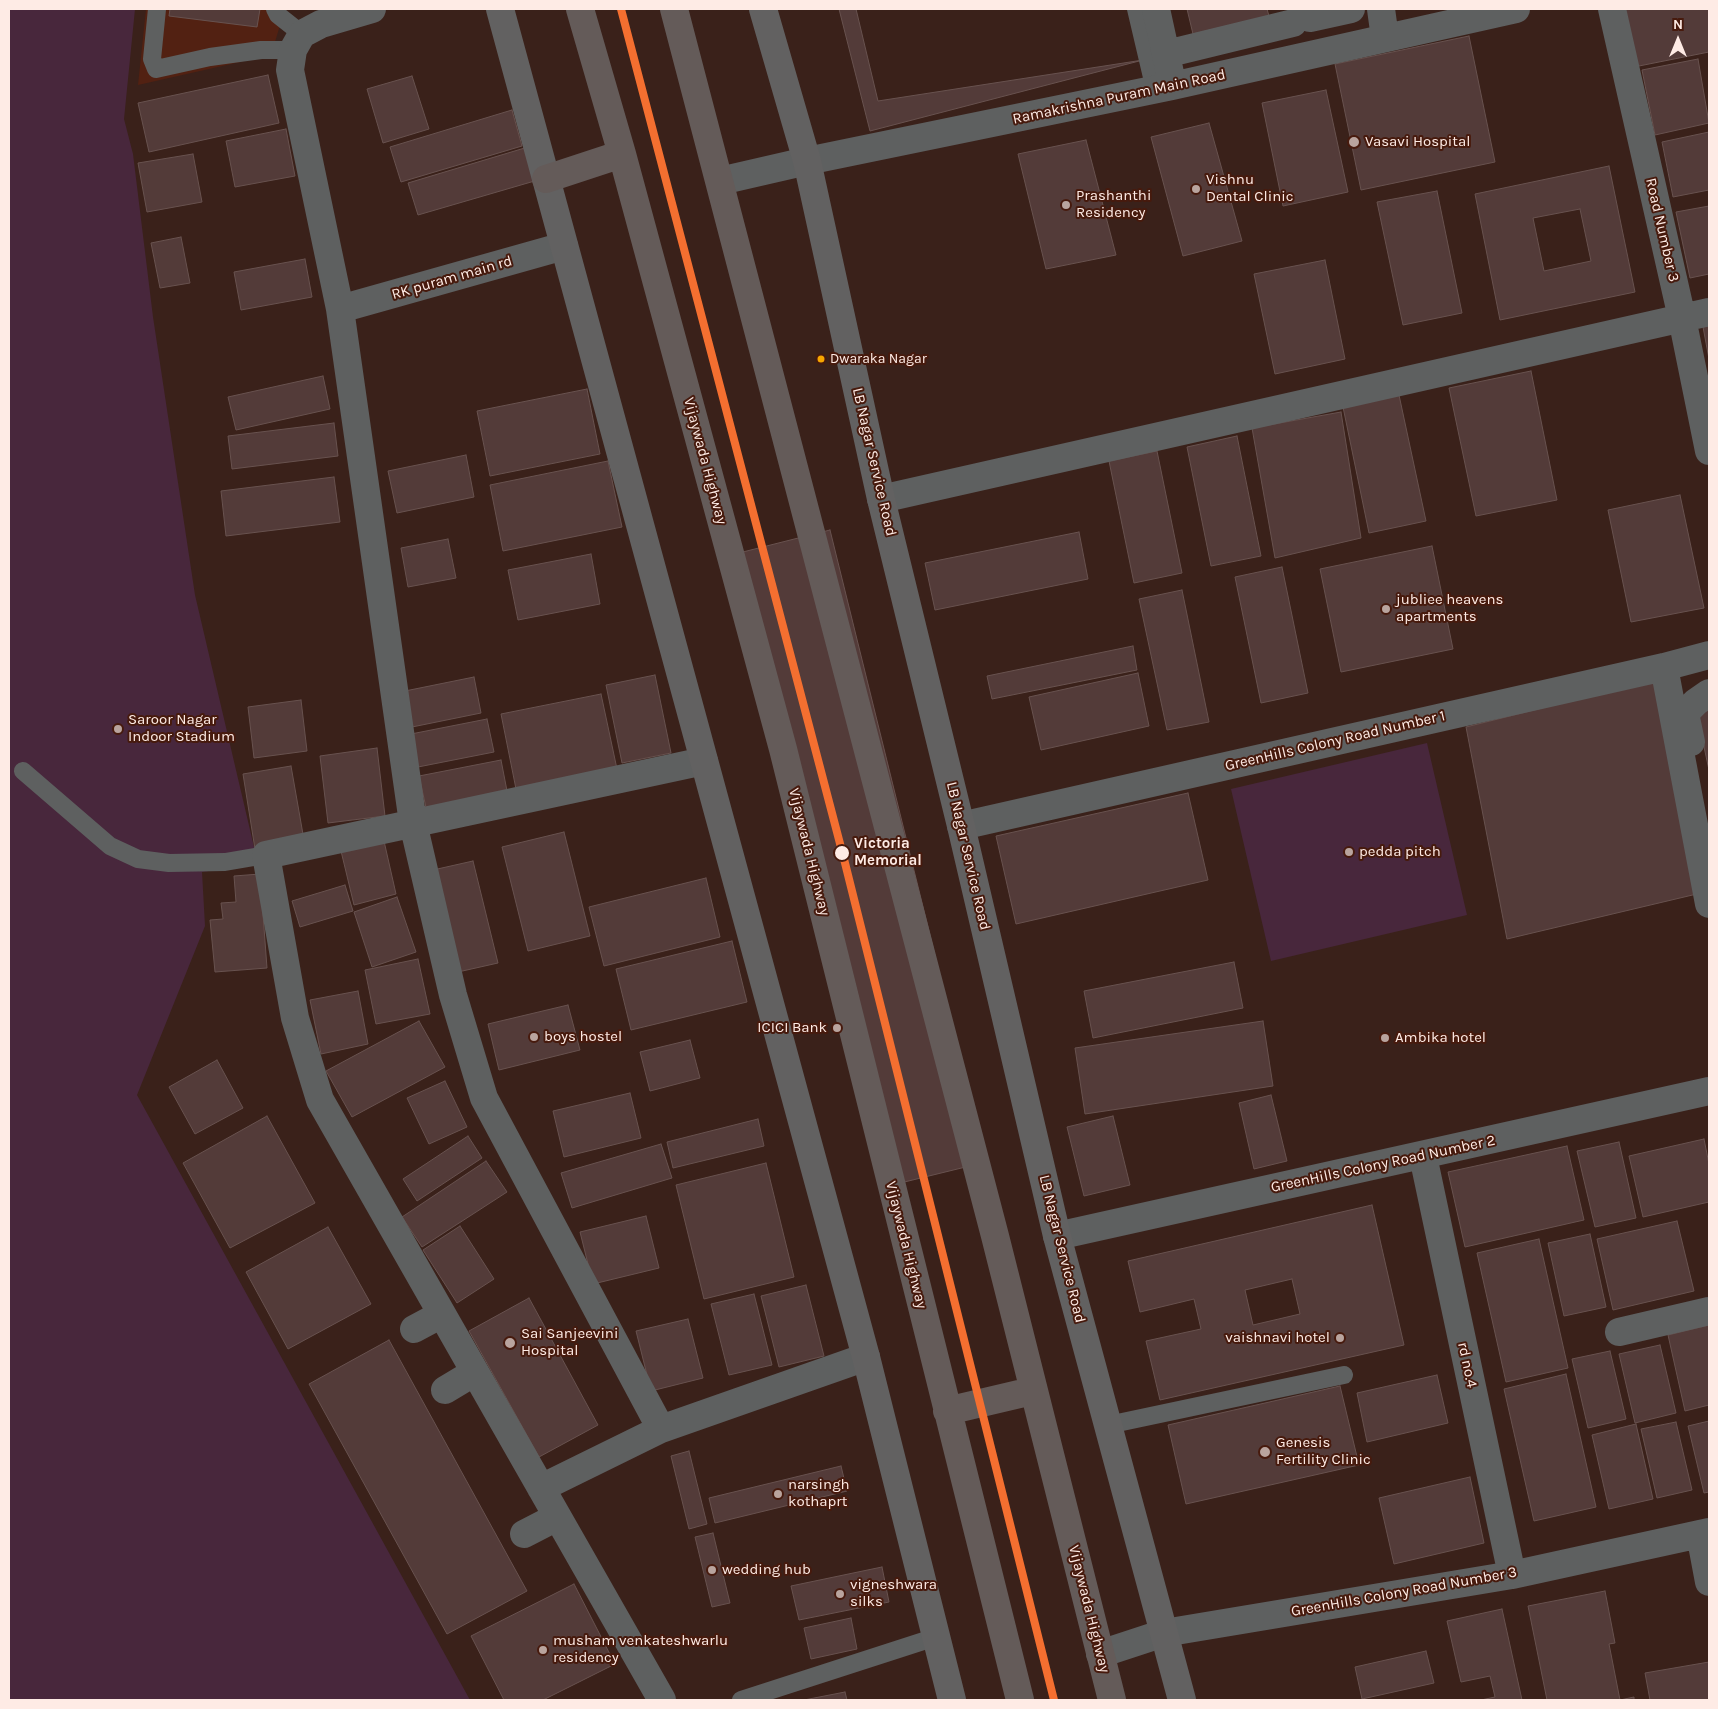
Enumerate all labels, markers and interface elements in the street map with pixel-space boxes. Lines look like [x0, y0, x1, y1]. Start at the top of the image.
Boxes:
north arrow [1653, 15, 1703, 65]
text: N [1673, 16, 1683, 33]
street label: Ramakrishna Puram Main Road [1011, 66, 1227, 128]
place label: Vasavi Hospital [1365, 133, 1470, 151]
marker: Vasavi Hospital [1347, 135, 1361, 149]
place label: Vishnu Dental Clinic [1206, 171, 1293, 206]
street label: Road Number 3 [1641, 176, 1683, 284]
marker: Vishnu Dental Clinic [1190, 183, 1202, 195]
place label: Prashanthi Residency [1076, 187, 1151, 222]
marker: Prashanthi Residency [1060, 199, 1072, 211]
street label: RK puram main rd [390, 252, 514, 304]
place label: Dwaraka Nagar [830, 351, 927, 367]
marker: Dwaraka Nagar [816, 354, 826, 364]
street label: LB Nagar Service Road [848, 386, 900, 538]
street label: Vijaywada Highway [679, 395, 731, 527]
place label: jubliee heavens apartments [1396, 591, 1503, 626]
marker: jubliee heavens apartments [1380, 603, 1392, 615]
street label: GreenHills Colony Road Number 1 [1223, 707, 1447, 775]
place label: Saroor Nagar Indoor Stadium [128, 711, 235, 746]
marker: Saroor Nagar Indoor Stadium [112, 723, 124, 735]
street label: LB Nagar Service Road [942, 780, 994, 932]
street label: Vijaywada Highway [784, 786, 834, 918]
place label: Victoria Memorial [854, 835, 922, 870]
place label: pedda pitch [1359, 843, 1441, 861]
marker: Victoria Memorial [833, 844, 851, 862]
marker: pedda pitch [1343, 846, 1355, 858]
place label: ICICI Bank [757, 1019, 827, 1037]
marker: ICICI Bank [831, 1022, 843, 1034]
place label: boys hostel [544, 1028, 622, 1046]
place label: Ambika hotel [1395, 1029, 1486, 1047]
marker: boys hostel [528, 1031, 540, 1043]
marker: Ambika hotel [1379, 1032, 1391, 1044]
street label: GreenHills Colony Road Number 2 [1269, 1131, 1497, 1197]
street label: LB Nagar Service Road [1035, 1173, 1089, 1325]
street label: Vijaywada Highway [881, 1179, 931, 1311]
place label: Sai Sanjeevini Hospital [521, 1325, 618, 1360]
place label: vaishnavi hotel [1225, 1329, 1330, 1347]
marker: vaishnavi hotel [1334, 1332, 1346, 1344]
marker: Sai Sanjeevini Hospital [503, 1336, 517, 1350]
street label: rd no.4 [1453, 1341, 1481, 1389]
place label: Genesis Fertility Clinic [1276, 1434, 1371, 1469]
marker: Genesis Fertility Clinic [1258, 1445, 1272, 1459]
place label: narsingh kothaprt [788, 1476, 850, 1511]
marker: narsingh kothaprt [772, 1488, 784, 1500]
street label: Vijaywada Highway [1064, 1543, 1114, 1675]
place label: wedding hub [722, 1561, 811, 1579]
street label: GreenHills Colony Road Number 3 [1290, 1563, 1518, 1621]
marker: wedding hub [706, 1564, 718, 1576]
place label: vigneshwara silks [850, 1576, 937, 1611]
marker: vigneshwara silks [834, 1588, 846, 1600]
place label: musham venkateshwarlu residency [553, 1632, 728, 1667]
marker: musham venkateshwarlu residency [537, 1644, 549, 1656]

